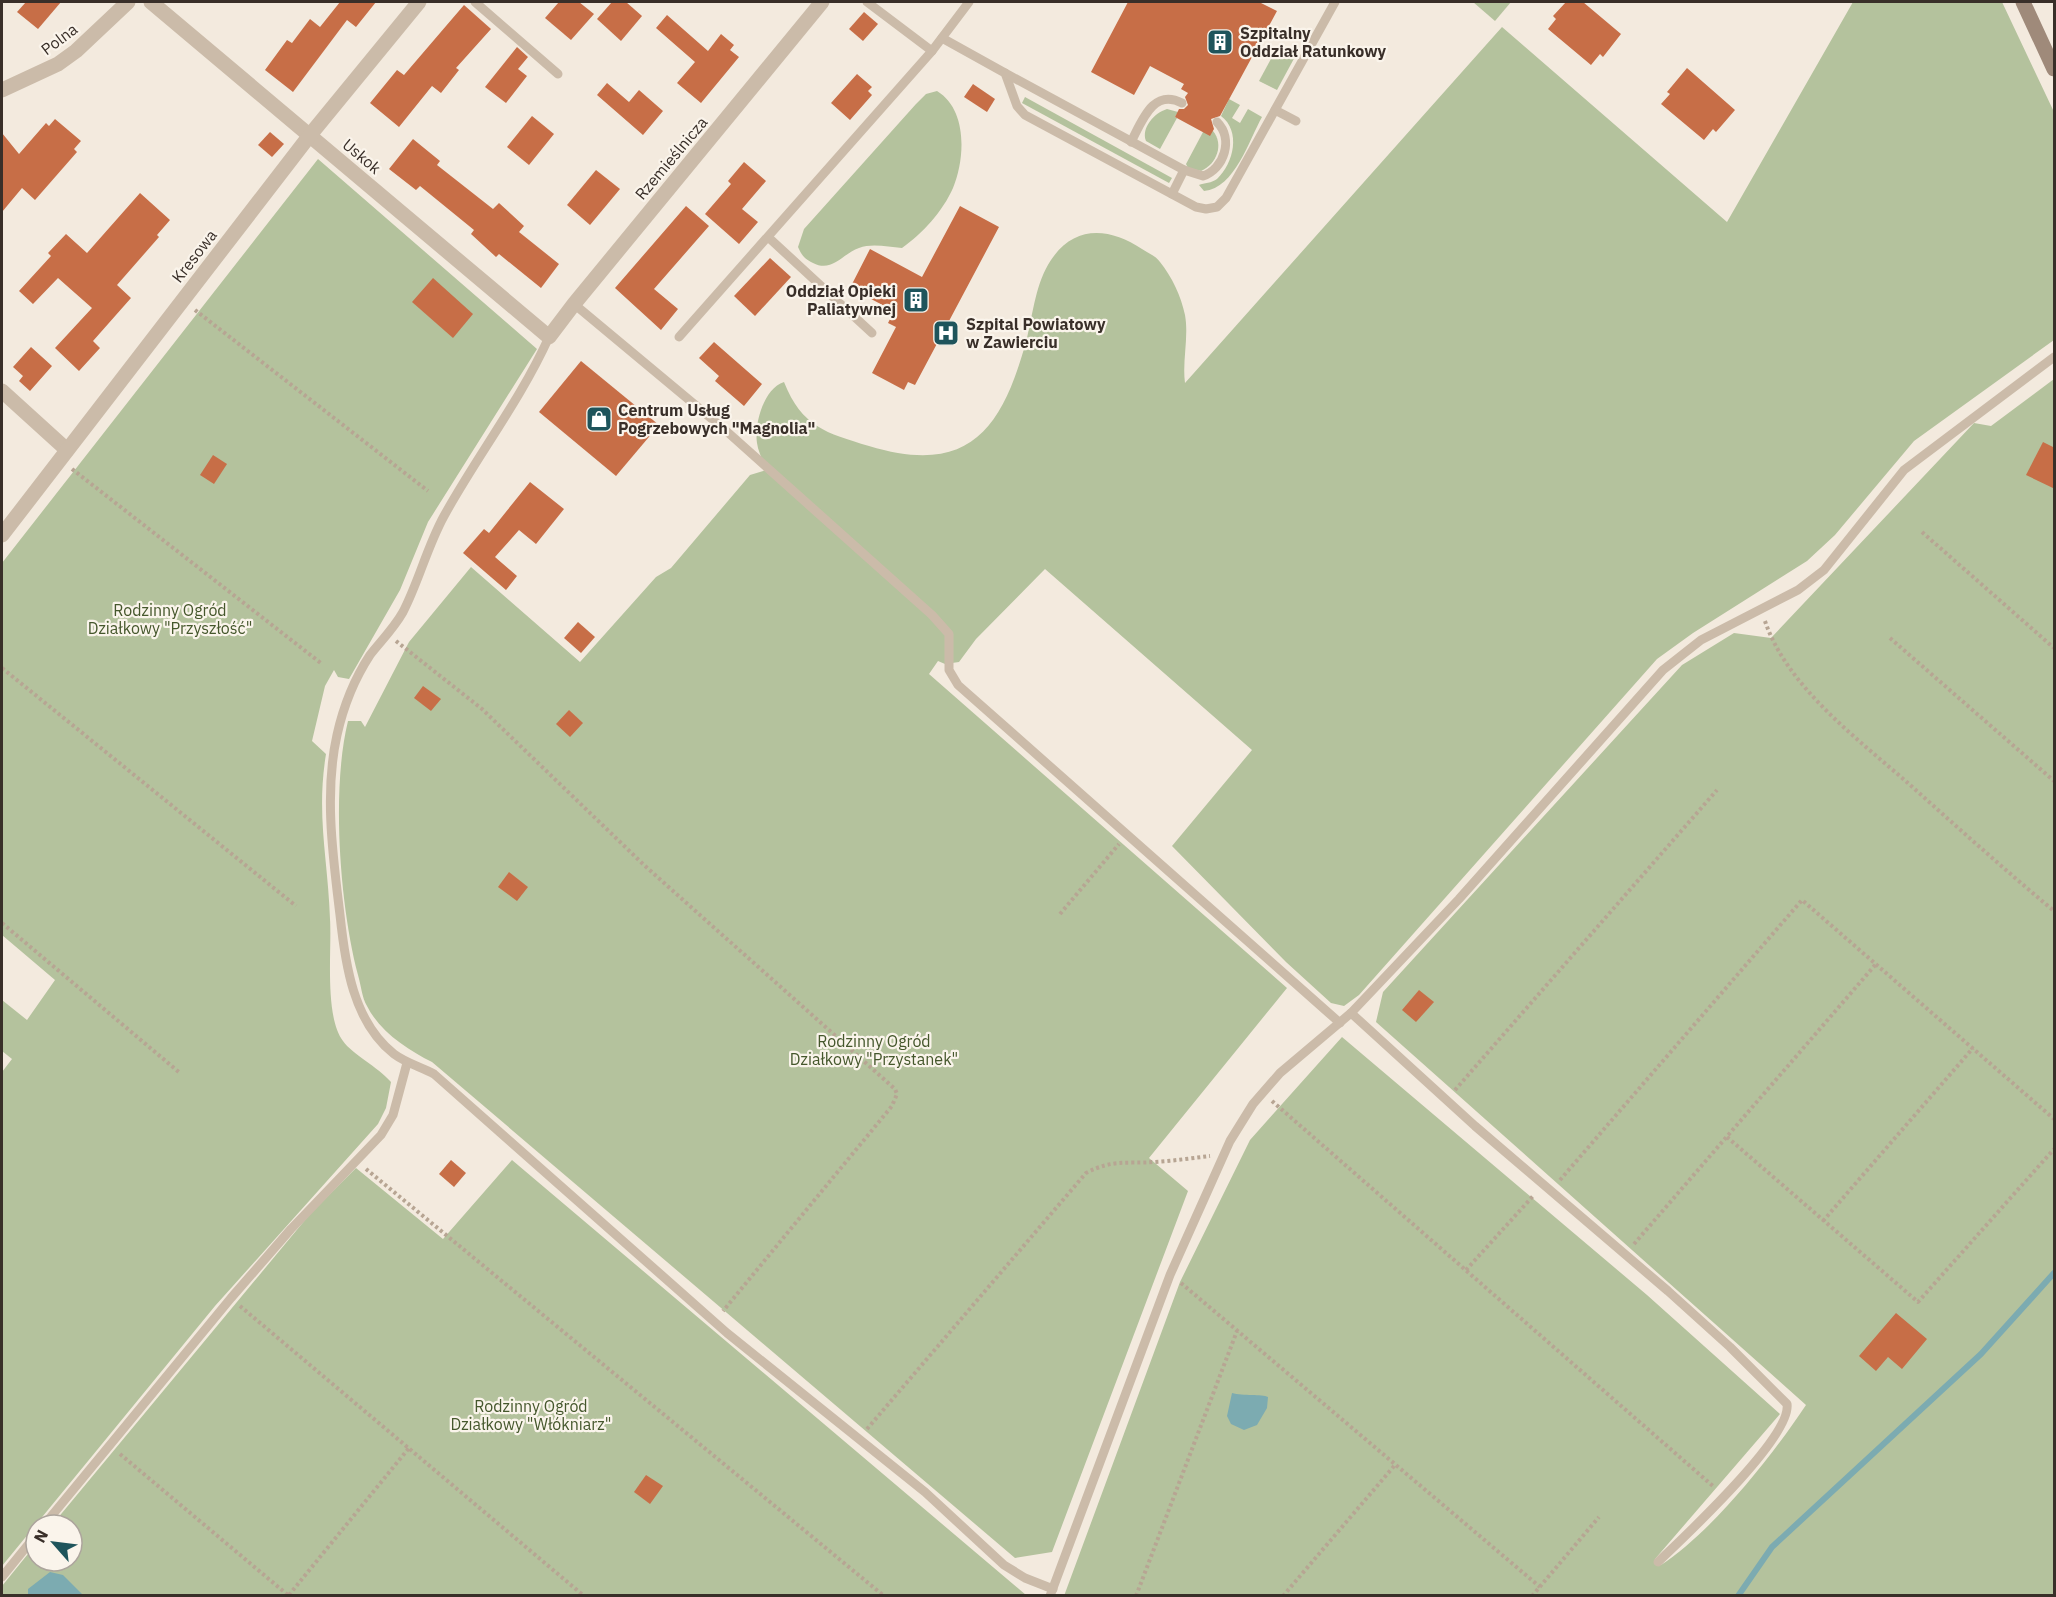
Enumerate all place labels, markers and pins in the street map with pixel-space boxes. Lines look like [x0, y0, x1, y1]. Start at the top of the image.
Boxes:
place label: Szpitalny Oddział Ratunkowy [1240, 23, 1387, 61]
building icon: Szpitalny Oddział Ratunkowy [1205, 27, 1235, 57]
place label: Oddział Opieki Paliatywnej [786, 281, 896, 319]
building icon: Oddział Opieki Paliatywnej [901, 285, 931, 315]
place label: Szpital Powiatowy w Zawierciu [966, 314, 1106, 352]
hospital icon: Szpital Powiatowy w Zawierciu [931, 318, 961, 348]
place label: Centrum Usług Pogrzebowych "Magnolia" [618, 400, 815, 438]
shop icon: Centrum Usług Pogrzebowych "Magnolia" [584, 404, 614, 434]

